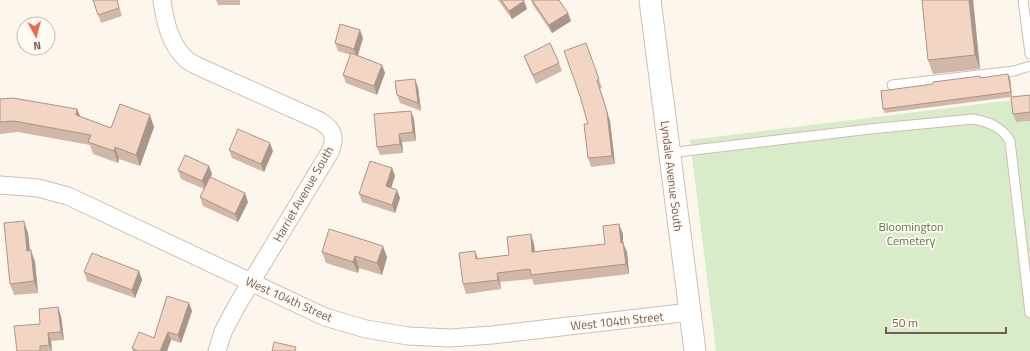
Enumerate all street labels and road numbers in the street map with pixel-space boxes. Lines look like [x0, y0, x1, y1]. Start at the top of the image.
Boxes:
street label: Lyndale Avenue South [656, 120, 688, 232]
street label: Harriet Avenue South [268, 142, 338, 246]
street label: West 104th Street [243, 271, 336, 327]
street label: West 104th Street [570, 307, 665, 335]

